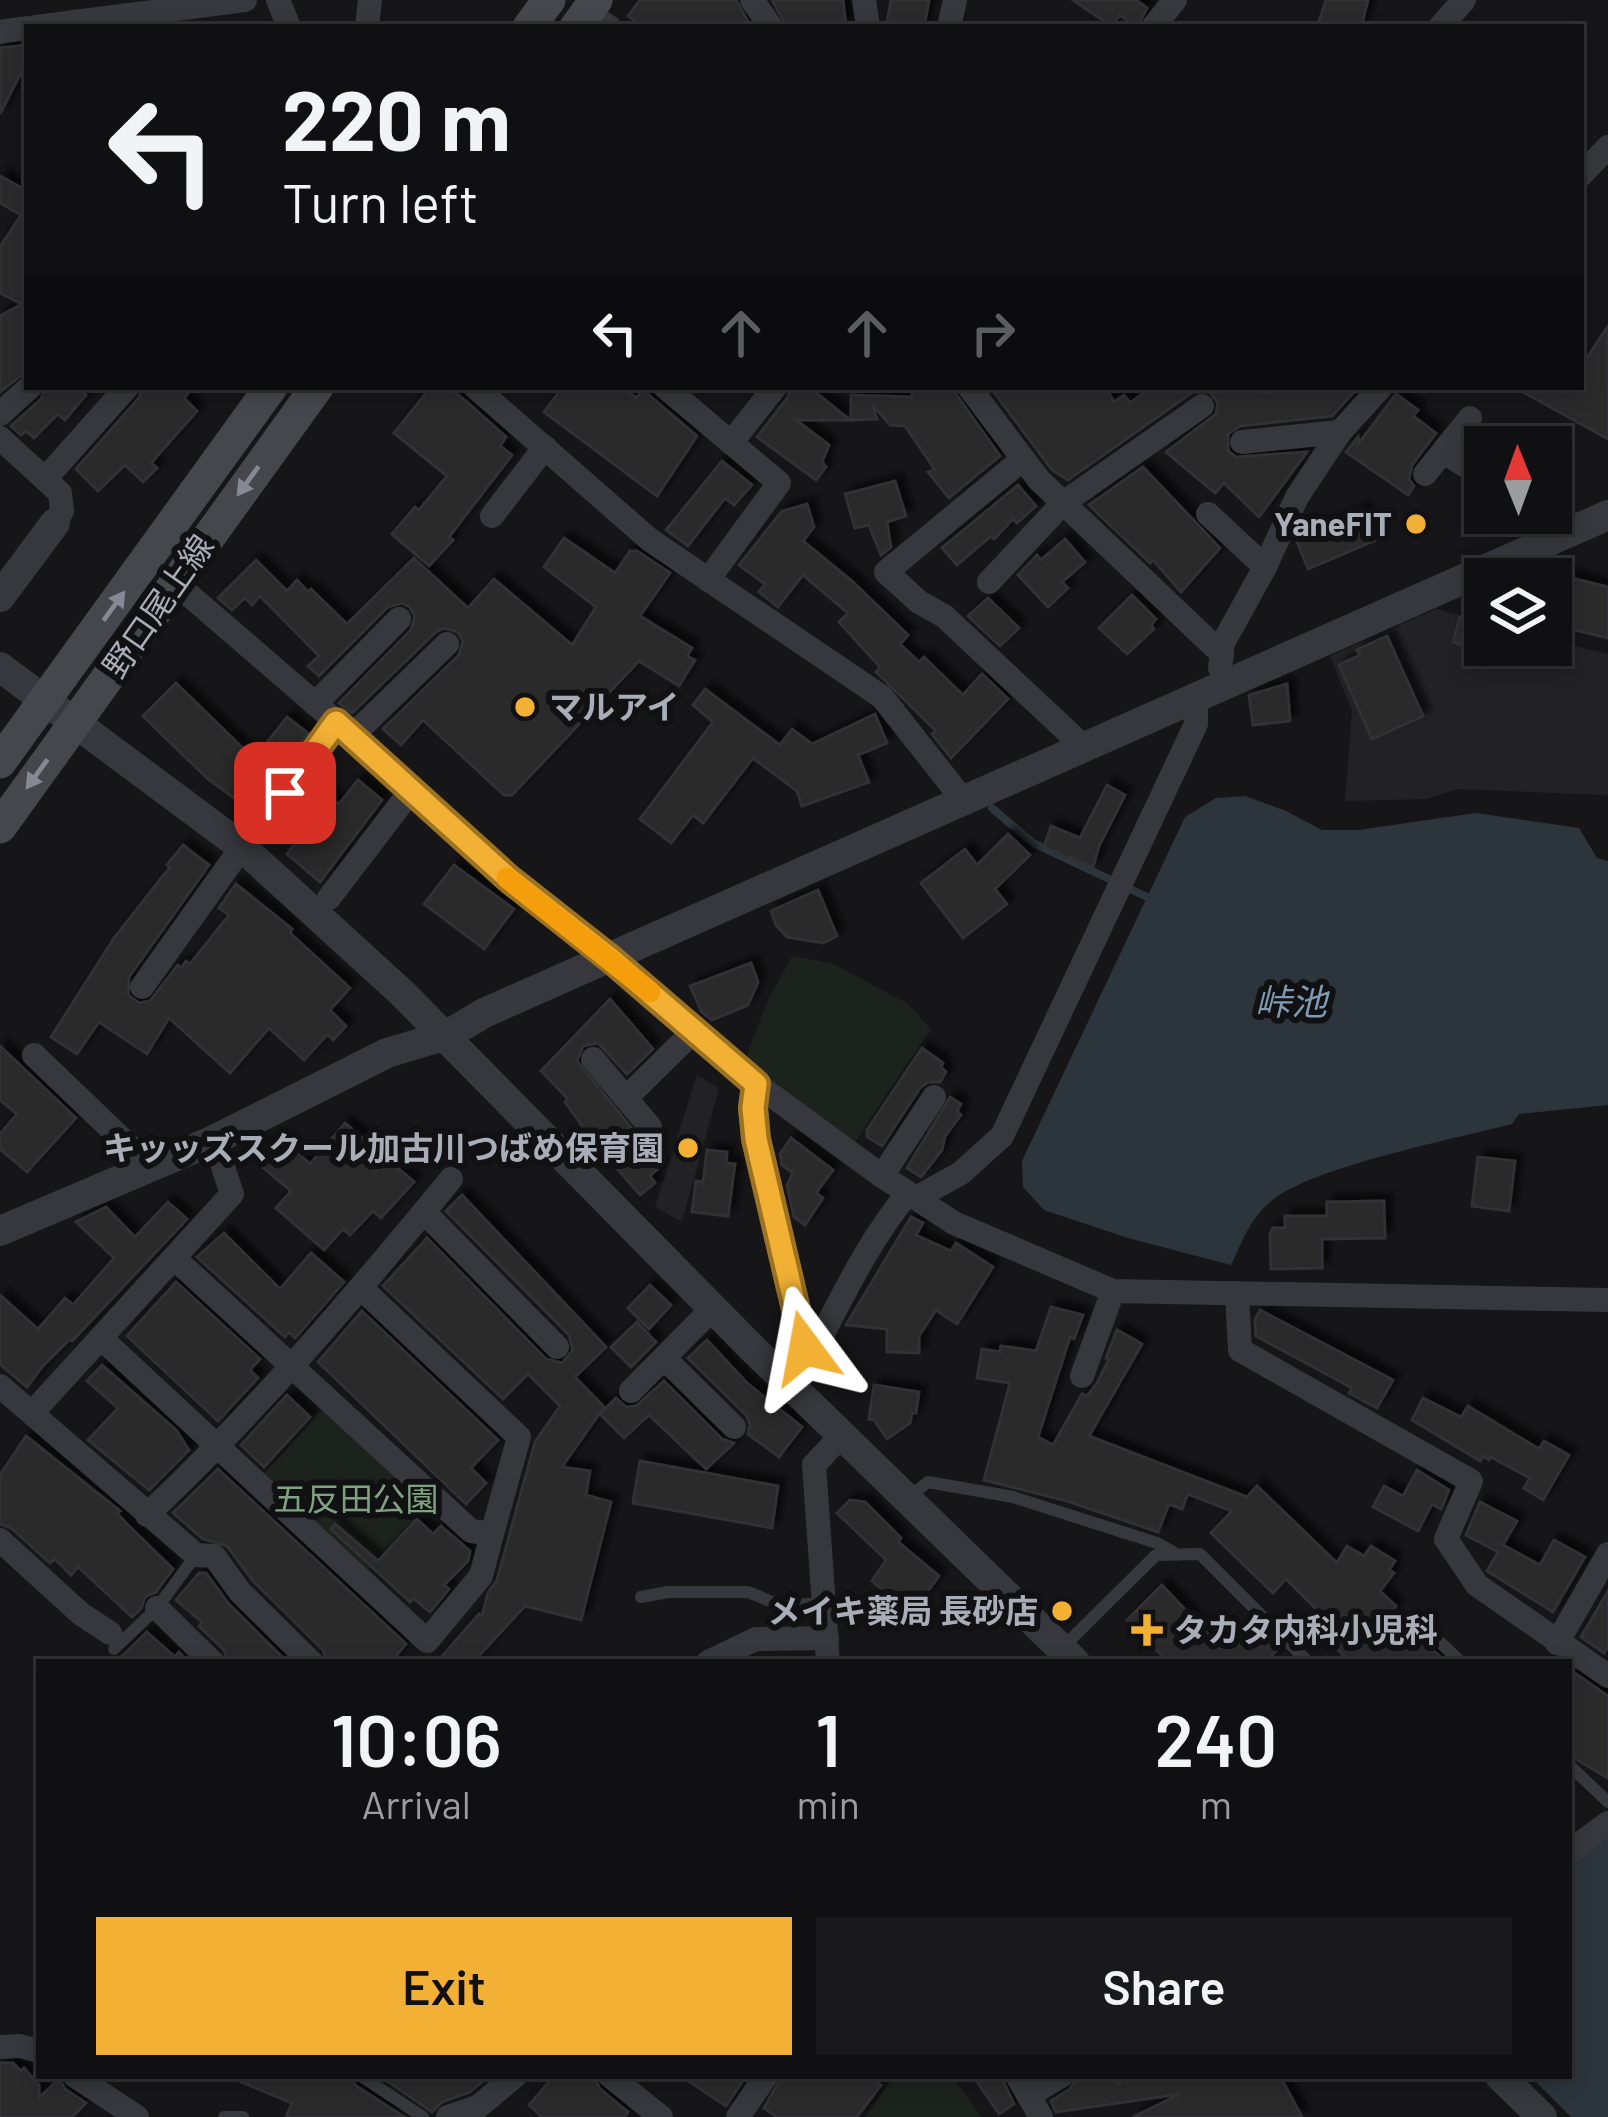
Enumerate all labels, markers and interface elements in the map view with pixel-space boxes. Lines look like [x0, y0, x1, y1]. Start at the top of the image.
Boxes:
text: 220 m [282, 67, 511, 168]
icon: left [84, 72, 240, 228]
text: Turn left [282, 169, 479, 234]
icon: left [582, 300, 648, 366]
icon: ahead [708, 300, 774, 366]
icon: ahead [834, 300, 900, 366]
icon: right [960, 300, 1026, 366]
north arrow [1464, 426, 1572, 534]
map controls [1464, 426, 1572, 666]
one-way arrow [237, 465, 260, 497]
place label: YaneFIT [1274, 503, 1392, 543]
marker: YaneFIT [1403, 511, 1429, 537]
street label: 野口尾上線 [93, 526, 221, 684]
button: layers [1464, 558, 1572, 666]
one-way arrow [102, 590, 125, 622]
place label: マルアイ [549, 686, 679, 726]
marker: マルアイ [512, 694, 538, 720]
pin [234, 742, 336, 844]
one-way arrow [25, 758, 49, 790]
icon: arrive [252, 760, 318, 826]
water label: 峠池 [1255, 979, 1330, 1022]
place label: キッッズスクール加古川つばめ保育園 [103, 1127, 664, 1167]
marker: キッッズスクール加古川つばめ保育園 [675, 1135, 701, 1161]
position arrow [742, 1285, 868, 1411]
park label: 五反田公園 [274, 1478, 439, 1518]
place label: メイキ薬局 長砂店 [767, 1590, 1038, 1630]
marker: メイキ薬局 長砂店 [1049, 1598, 1075, 1624]
place label: タカタ内科小児科 [1174, 1609, 1438, 1649]
marker: タカタ内科小児科 [1131, 1614, 1163, 1646]
text: 10:06 [331, 1695, 502, 1781]
text: 1 [815, 1695, 841, 1781]
text: 240 [1154, 1695, 1277, 1781]
text: Arrival [362, 1780, 471, 1827]
text: min [796, 1780, 860, 1827]
text: m [1200, 1780, 1232, 1827]
button: Exit [96, 1917, 792, 2055]
button: Share [816, 1917, 1512, 2055]

